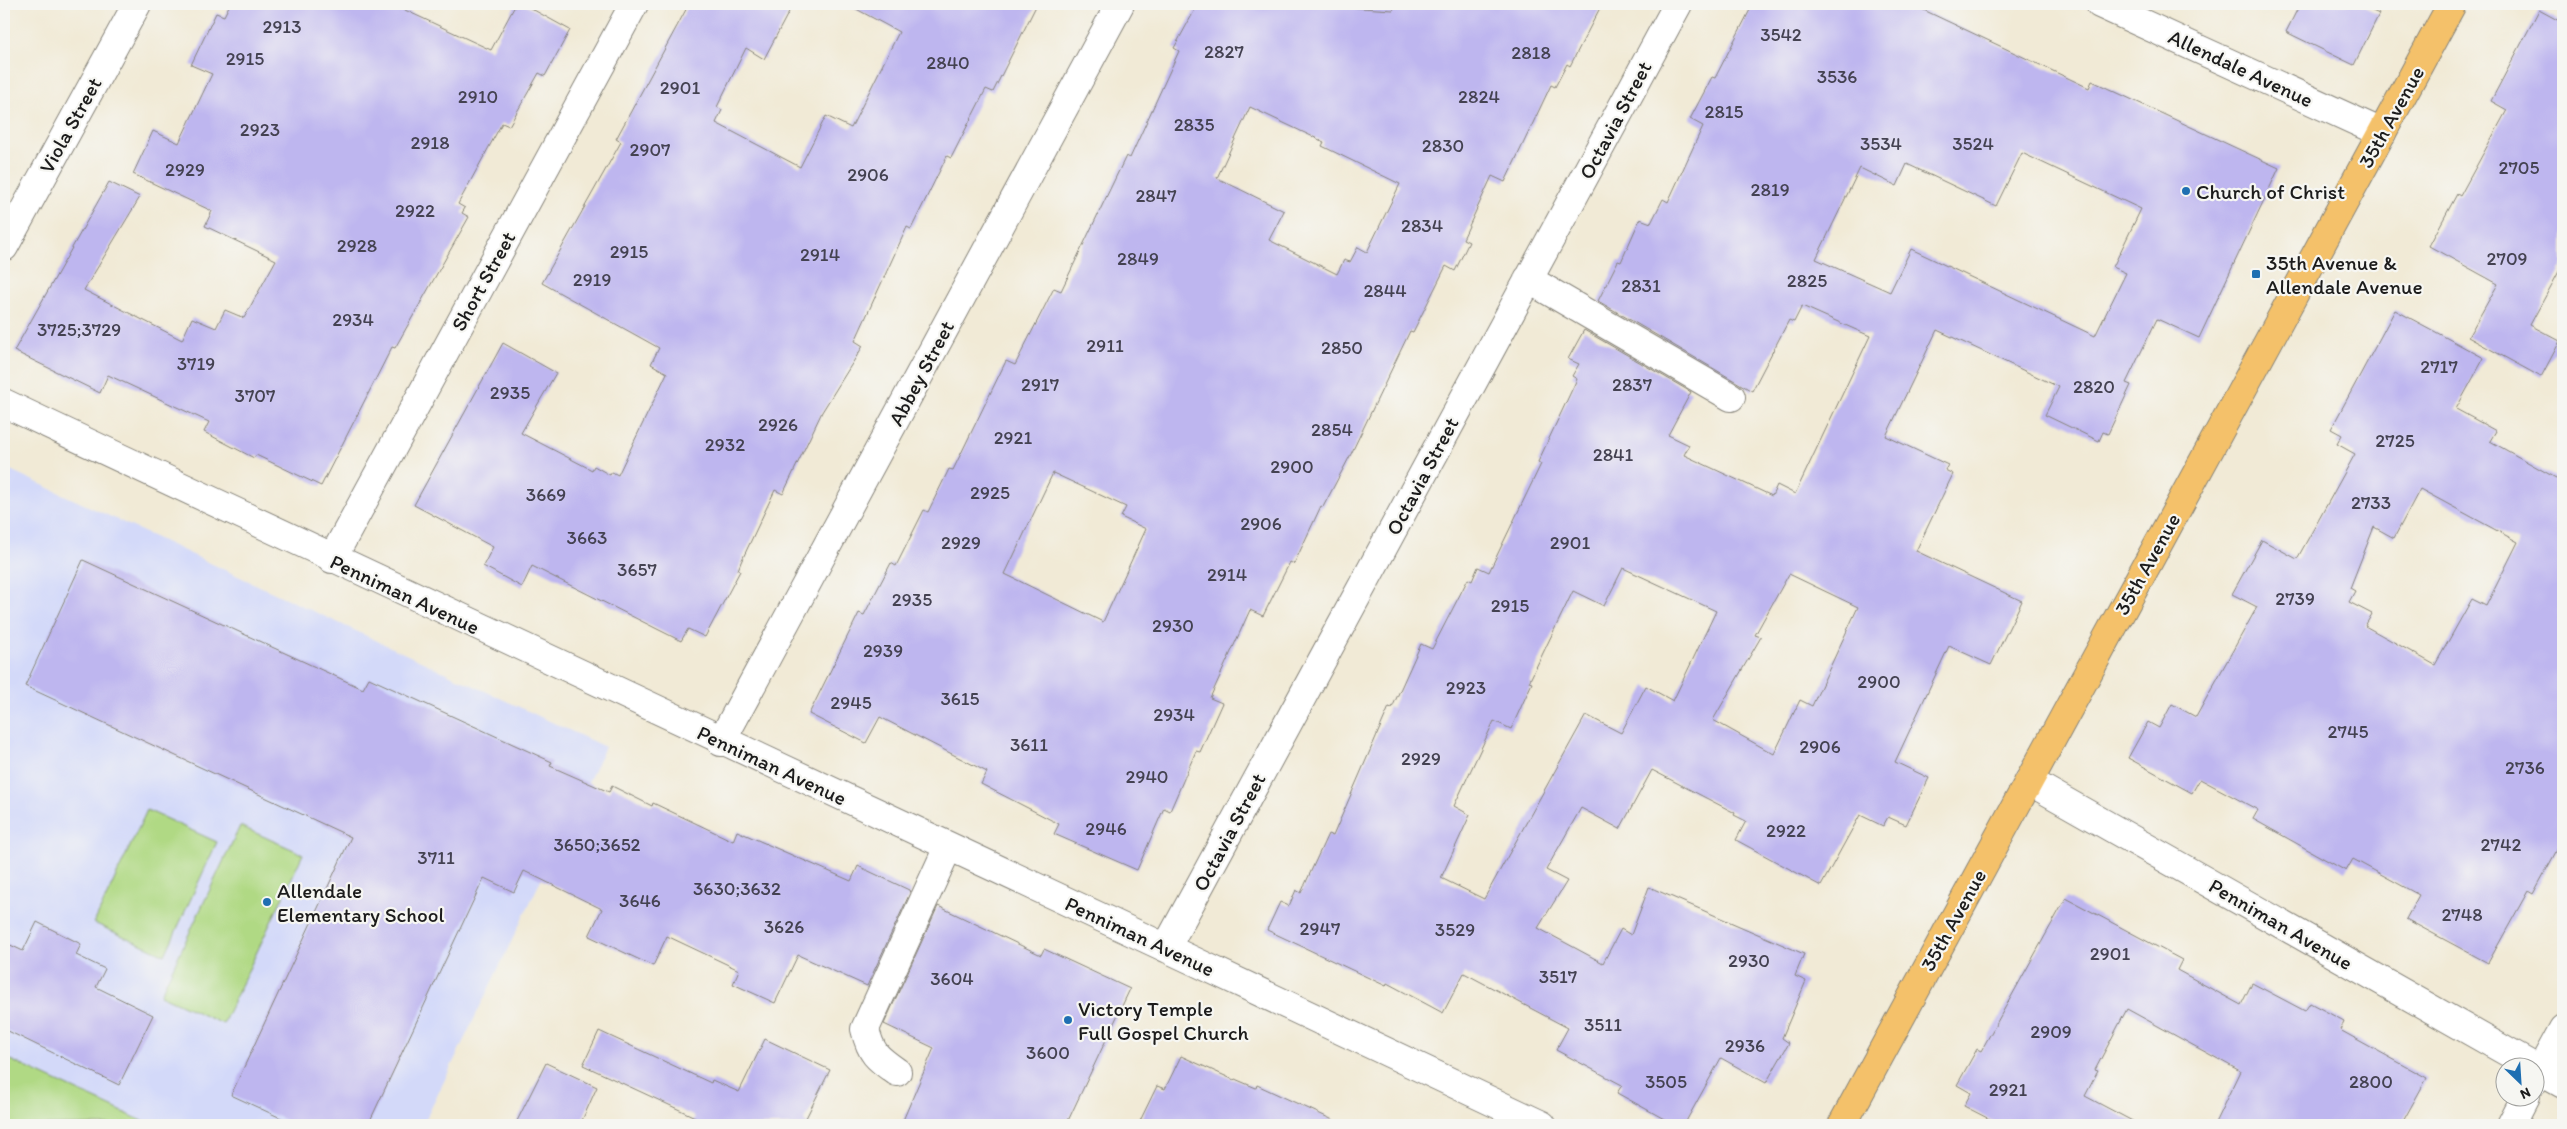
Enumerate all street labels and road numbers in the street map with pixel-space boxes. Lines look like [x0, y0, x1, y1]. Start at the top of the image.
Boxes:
street label: Allendale Avenue [2165, 24, 2317, 112]
street label: Octavia Street [1573, 57, 1657, 183]
street label: 35th Avenue [2353, 62, 2429, 172]
street label: Viola Street [33, 73, 107, 177]
street label: Short Street [445, 227, 521, 335]
street label: Abbey Street [883, 316, 959, 430]
street label: Octavia Street [1380, 413, 1464, 539]
street label: 35th Avenue [2109, 509, 2185, 619]
street label: Penniman Avenue [326, 549, 484, 639]
street label: Penniman Avenue [693, 720, 851, 810]
street label: Octavia Street [1187, 769, 1271, 895]
street label: 35th Avenue [1915, 865, 1991, 975]
street label: Penniman Avenue [2205, 873, 2357, 975]
street label: Penniman Avenue [1061, 891, 1219, 981]

